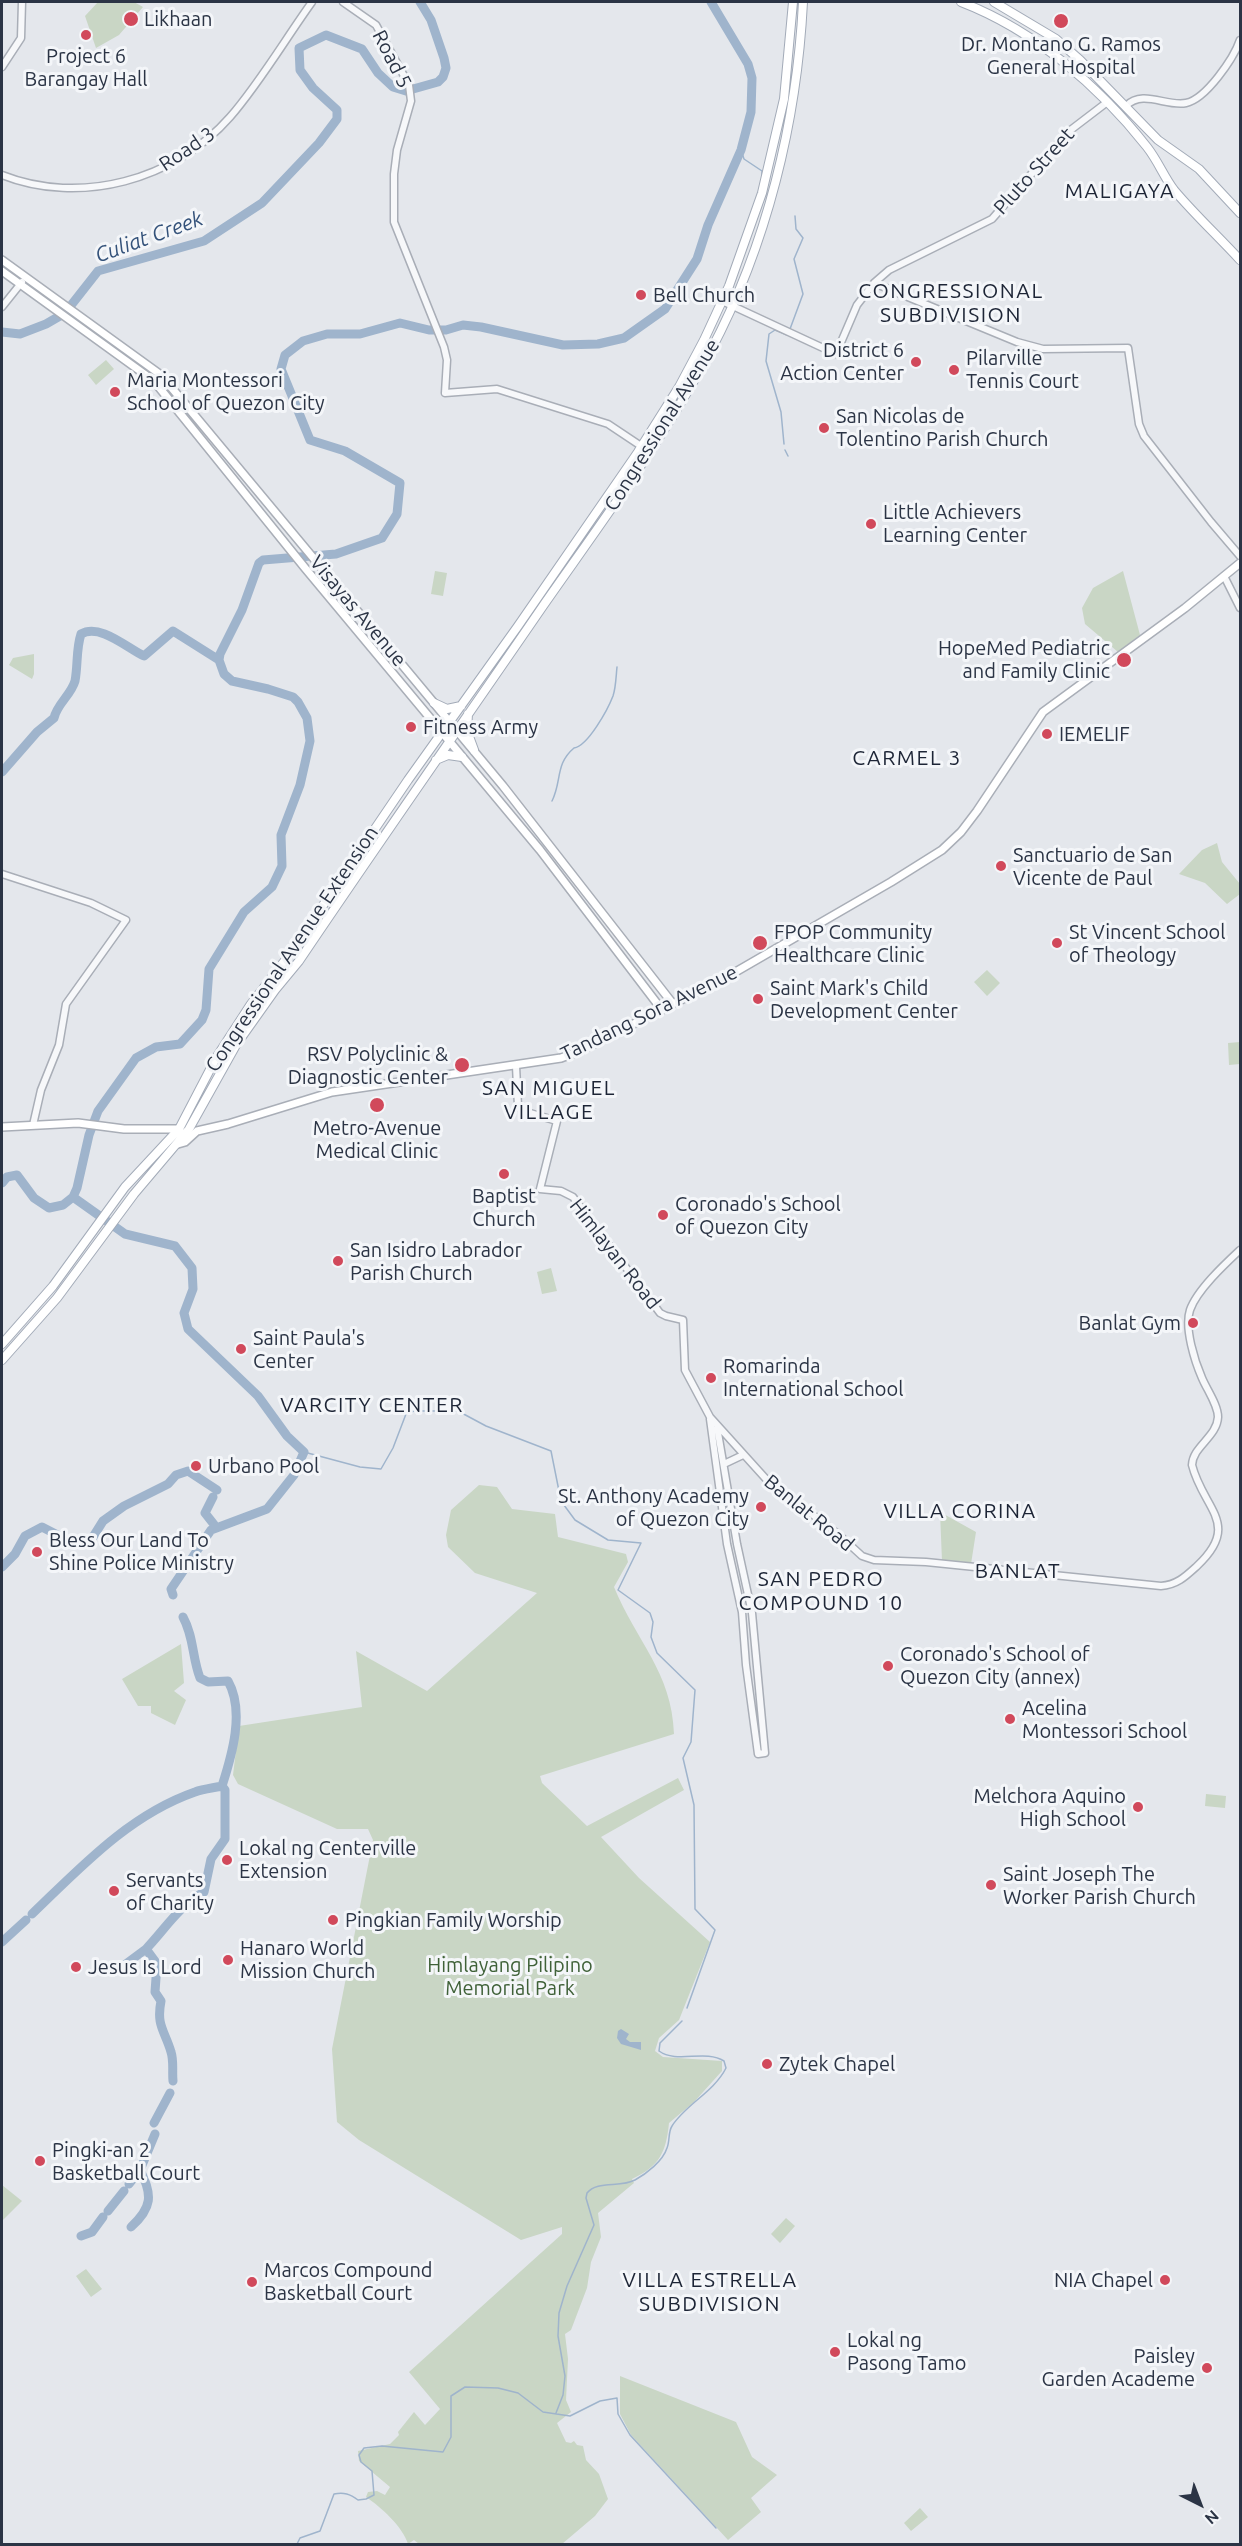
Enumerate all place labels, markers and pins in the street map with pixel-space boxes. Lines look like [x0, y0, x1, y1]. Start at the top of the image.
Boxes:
place label: Likhaan [144, 7, 213, 31]
marker: Likhaan [122, 10, 140, 28]
marker: Dr. Montano G. Ramos General Hospital [1052, 12, 1070, 30]
marker: Project 6 Barangay Hall [79, 28, 93, 42]
place label: Dr. Montano G. Ramos General Hospital [961, 32, 1161, 79]
place label: Project 6 Barangay Hall [25, 44, 147, 91]
place label: Bell Church [653, 283, 755, 307]
marker: Bell Church [634, 288, 648, 302]
place label: District 6 Action Center [780, 338, 904, 385]
place label: Pilarville Tennis Court [966, 346, 1079, 393]
marker: District 6 Action Center [909, 355, 923, 369]
marker: Pilarville Tennis Court [947, 363, 961, 377]
place label: Maria Montessori School of Quezon City [127, 368, 325, 415]
marker: Maria Montessori School of Quezon City [108, 385, 122, 399]
place label: San Nicolas de Tolentino Parish Church [836, 404, 1049, 451]
marker: San Nicolas de Tolentino Parish Church [817, 421, 831, 435]
place label: Little Achievers Learning Center [883, 500, 1027, 547]
marker: Little Achievers Learning Center [864, 517, 878, 531]
place label: HopeMed Pediatric and Family Clinic [938, 636, 1110, 683]
marker: HopeMed Pediatric and Family Clinic [1115, 651, 1133, 669]
place label: Fitness Army [423, 715, 538, 739]
marker: Fitness Army [404, 720, 418, 734]
place label: IEMELIF [1059, 722, 1130, 746]
marker: IEMELIF [1040, 727, 1054, 741]
place label: Sanctuario de San Vicente de Paul [1013, 843, 1172, 890]
marker: Sanctuario de San Vicente de Paul [994, 859, 1008, 873]
place label: FPOP Community Healthcare Clinic [774, 920, 932, 967]
place label: St Vincent School of Theology [1069, 920, 1226, 967]
marker: FPOP Community Healthcare Clinic [751, 934, 769, 952]
marker: St Vincent School of Theology [1050, 936, 1064, 950]
place label: Saint Mark's Child Development Center [770, 976, 958, 1023]
marker: Saint Mark's Child Development Center [751, 992, 765, 1006]
place label: RSV Polyclinic & Diagnostic Center [288, 1042, 448, 1089]
marker: RSV Polyclinic & Diagnostic Center [453, 1056, 471, 1074]
marker: Metro-Avenue Medical Clinic [368, 1096, 386, 1114]
place label: Metro-Avenue Medical Clinic [313, 1116, 441, 1163]
marker: Baptist Church [497, 1167, 511, 1181]
place label: Baptist Church [472, 1184, 536, 1231]
place label: Coronado's School of Quezon City [675, 1192, 841, 1239]
marker: Coronado's School of Quezon City [656, 1208, 670, 1222]
place label: San Isidro Labrador Parish Church [350, 1238, 522, 1285]
marker: San Isidro Labrador Parish Church [331, 1254, 345, 1268]
place label: Banlat Gym [1079, 1311, 1181, 1335]
marker: Banlat Gym [1186, 1316, 1200, 1330]
place label: Saint Paula's Center [253, 1326, 365, 1373]
marker: Saint Paula's Center [234, 1342, 248, 1356]
place label: Romarinda International School [723, 1354, 903, 1401]
marker: Romarinda International School [704, 1371, 718, 1385]
place label: Urbano Pool [208, 1454, 319, 1478]
marker: Urbano Pool [189, 1459, 203, 1473]
place label: St. Anthony Academy of Quezon City [558, 1484, 749, 1531]
marker: St. Anthony Academy of Quezon City [754, 1500, 768, 1514]
place label: Bless Our Land To Shine Police Ministry [49, 1528, 234, 1575]
marker: Bless Our Land To Shine Police Ministry [30, 1545, 44, 1559]
place label: Coronado's School of Quezon City (annex) [900, 1642, 1090, 1689]
marker: Coronado's School of Quezon City (annex) [881, 1659, 895, 1673]
place label: Acelina Montessori School [1022, 1696, 1187, 1743]
marker: Acelina Montessori School [1003, 1712, 1017, 1726]
place label: Melchora Aquino High School [973, 1784, 1126, 1831]
marker: Melchora Aquino High School [1131, 1800, 1145, 1814]
place label: Lokal ng Centerville Extension [239, 1836, 416, 1883]
marker: Lokal ng Centerville Extension [220, 1853, 234, 1867]
place label: Saint Joseph The Worker Parish Church [1003, 1862, 1196, 1909]
place label: Servants of Charity [126, 1868, 214, 1915]
marker: Saint Joseph The Worker Parish Church [984, 1878, 998, 1892]
marker: Servants of Charity [107, 1884, 121, 1898]
place label: Pingkian Family Worship [345, 1908, 562, 1932]
marker: Pingkian Family Worship [326, 1913, 340, 1927]
place label: Hanaro World Mission Church [240, 1936, 376, 1983]
marker: Hanaro World Mission Church [221, 1953, 235, 1967]
place label: Jesus Is Lord [88, 1955, 202, 1979]
marker: Jesus Is Lord [69, 1960, 83, 1974]
place label: Zytek Chapel [779, 2052, 895, 2076]
marker: Zytek Chapel [760, 2057, 774, 2071]
place label: Pingki-an 2 Basketball Court [52, 2138, 200, 2185]
marker: Pingki-an 2 Basketball Court [33, 2154, 47, 2168]
place label: Marcos Compound Basketball Court [264, 2258, 433, 2305]
place label: NIA Chapel [1054, 2268, 1153, 2292]
marker: NIA Chapel [1158, 2273, 1172, 2287]
marker: Marcos Compound Basketball Court [245, 2275, 259, 2289]
place label: Lokal ng Pasong Tamo [847, 2328, 967, 2375]
place label: Paisley Garden Academe [1042, 2344, 1195, 2391]
marker: Lokal ng Pasong Tamo [828, 2345, 842, 2359]
marker: Paisley Garden Academe [1200, 2361, 1214, 2375]

